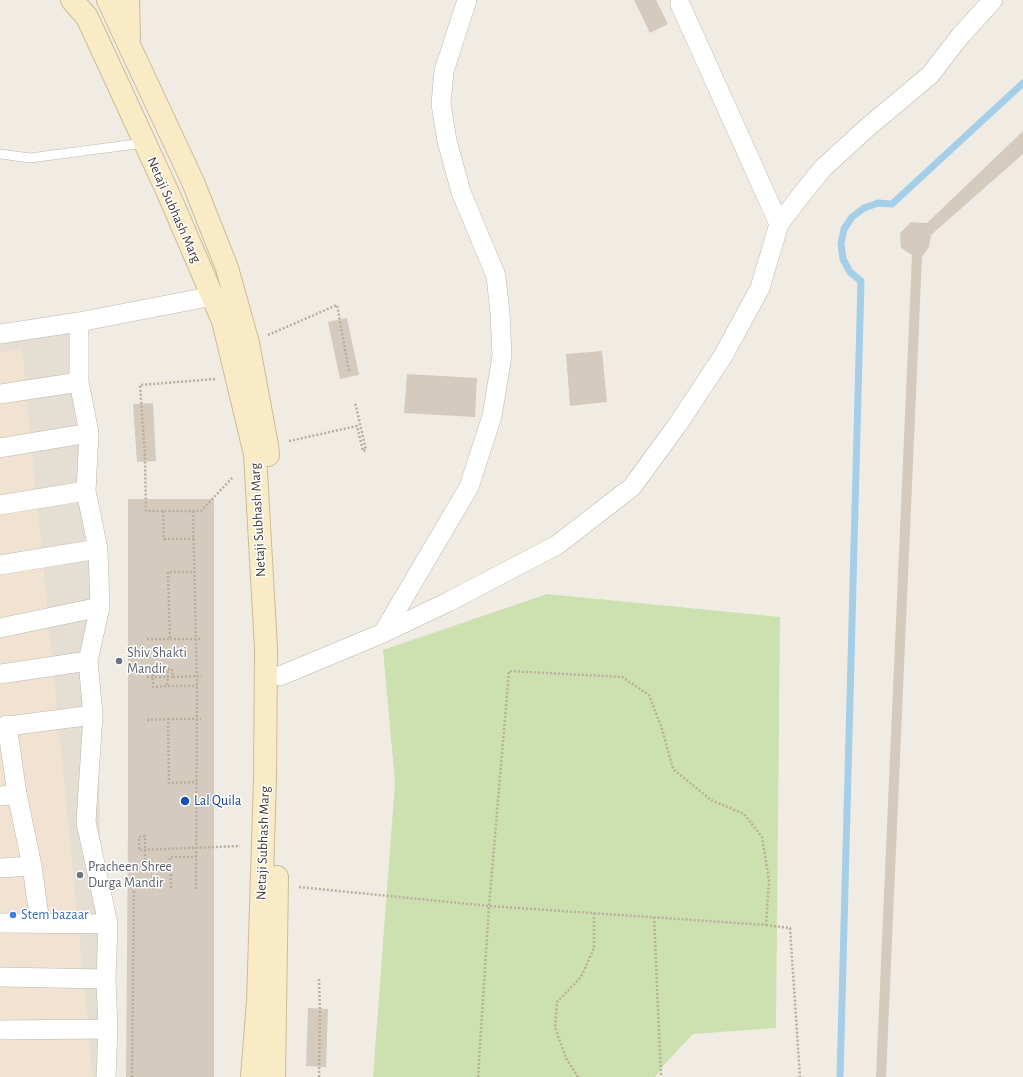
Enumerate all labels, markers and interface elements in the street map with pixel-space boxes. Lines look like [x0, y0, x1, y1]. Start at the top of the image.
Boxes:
street label: Netaji Subhash Marg [143, 154, 205, 266]
street label: Netaji Subhash Marg [247, 463, 269, 577]
place label: Shiv Shakti Mandir [127, 645, 187, 678]
marker: Shiv Shakti Mandir [114, 656, 124, 666]
street label: Netaji Subhash Marg [253, 786, 273, 900]
place label: Lal Quila [194, 793, 241, 809]
marker: Lal Quila [179, 795, 191, 807]
place label: Pracheen Shree Durga Mandir [88, 859, 172, 892]
marker: Pracheen Shree Durga Mandir [75, 870, 85, 880]
place label: Stem bazaar [21, 907, 89, 923]
marker: Stem bazaar [8, 910, 18, 920]

